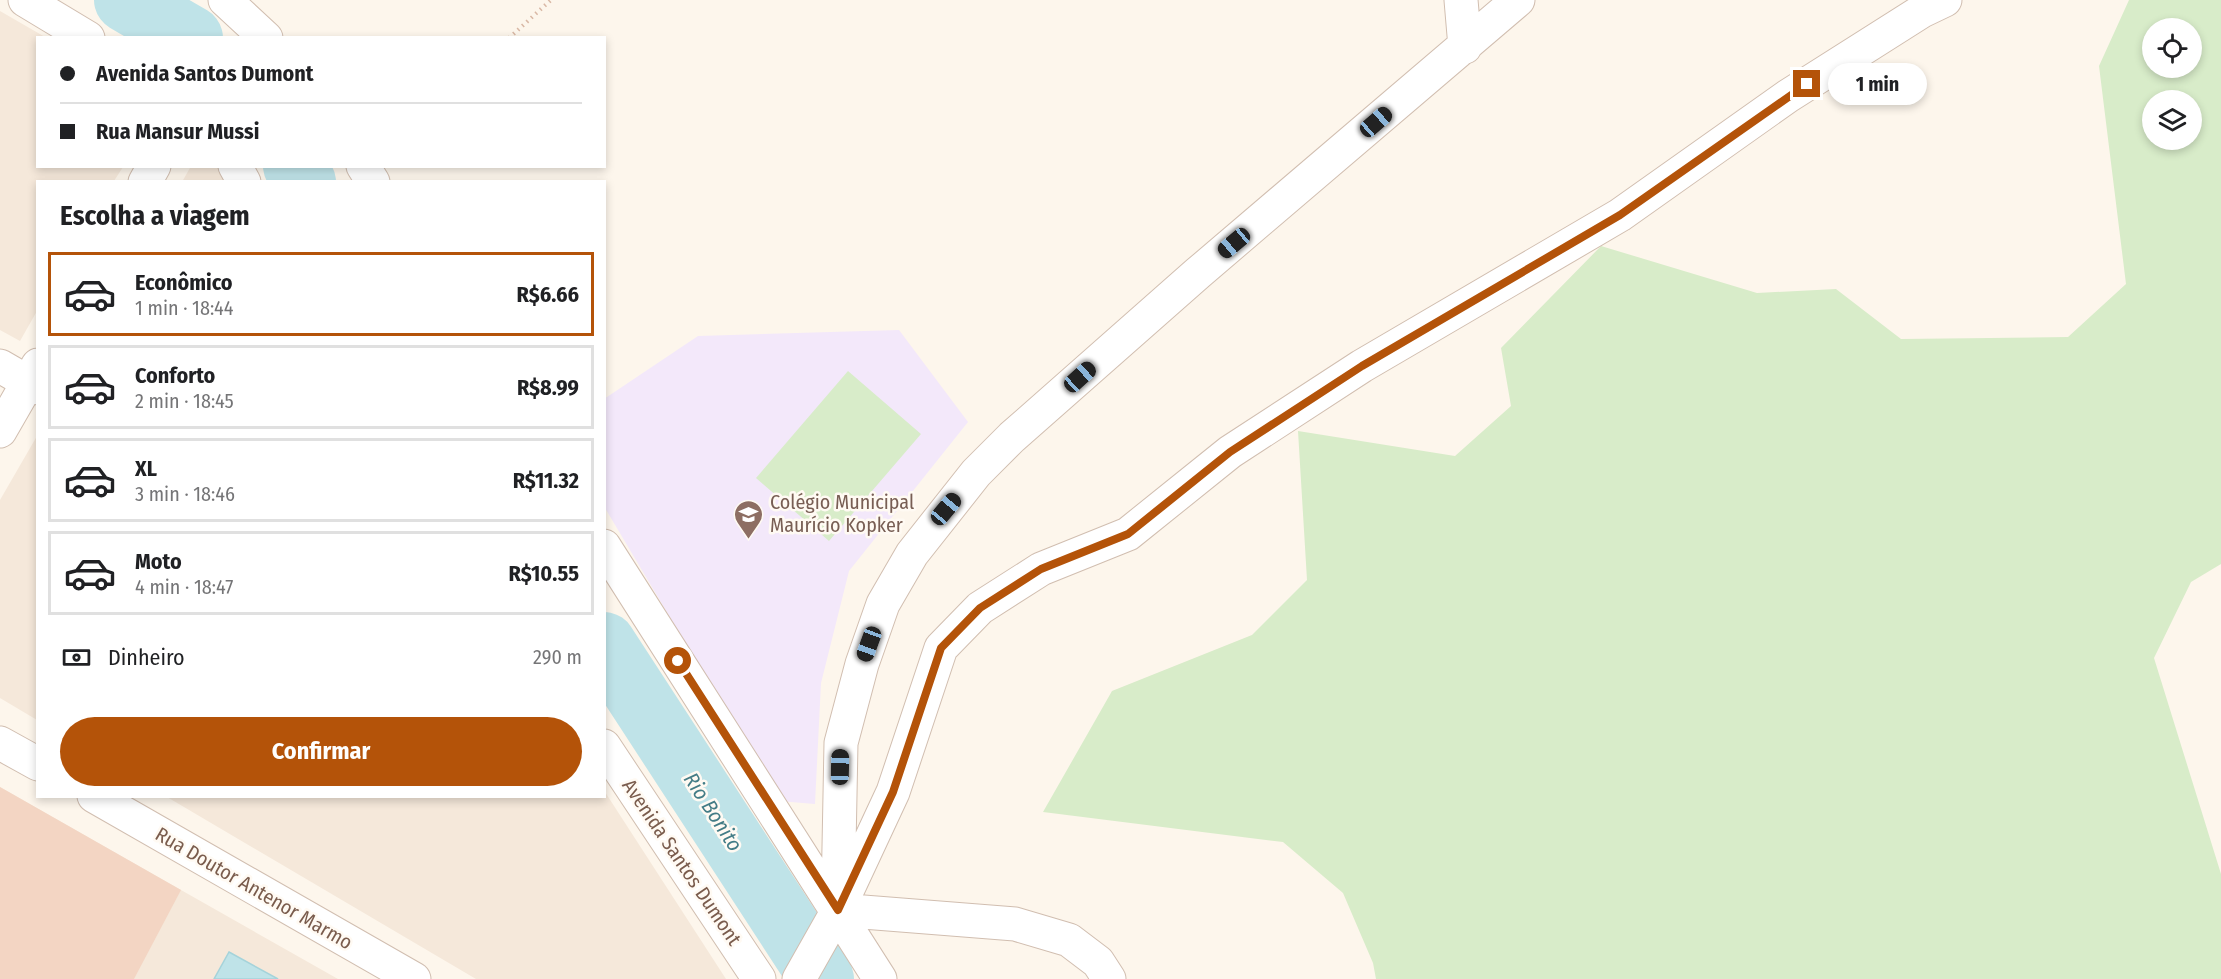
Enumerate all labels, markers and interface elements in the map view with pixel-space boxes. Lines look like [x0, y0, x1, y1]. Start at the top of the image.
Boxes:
map controls [2142, 18, 2202, 150]
button: locate [2142, 18, 2202, 78]
text: Avenida Santos Dumont [96, 60, 314, 87]
callout: 1 min [1828, 63, 1927, 105]
route end [1793, 70, 1820, 97]
text: 1 min [1856, 72, 1899, 96]
button: layers [2142, 90, 2202, 150]
car [1357, 103, 1395, 141]
text: Rua Mansur Mussi [96, 118, 259, 145]
text: Escolha a viagem [60, 200, 250, 232]
car [1214, 225, 1254, 261]
icon: car [63, 267, 117, 321]
text: Econômico [135, 269, 233, 296]
text: R$6.66 [517, 281, 579, 308]
text: 1 min · 18:44 [135, 296, 233, 320]
car [1061, 358, 1099, 396]
icon: car [63, 360, 117, 414]
text: Conforto [135, 362, 215, 389]
text: R$8.99 [517, 374, 579, 401]
text: 2 min · 18:45 [135, 389, 234, 413]
icon: car [63, 453, 117, 507]
text: XL [135, 455, 157, 482]
text: R$11.32 [513, 467, 579, 494]
text: 3 min · 18:46 [135, 482, 235, 506]
car [928, 489, 964, 529]
place label: Colégio Municipal Maurício Kopker [770, 490, 914, 537]
school or university icon: Colégio Municipal Maurício Kopker [733, 498, 765, 540]
icon: car [63, 546, 117, 600]
text: Moto [135, 548, 182, 575]
text: R$10.55 [509, 560, 579, 587]
text: 4 min · 18:47 [135, 575, 233, 599]
car [854, 624, 884, 664]
icon: cash [60, 641, 93, 674]
text: Dinheiro [108, 644, 185, 671]
text: 290 m [533, 645, 582, 669]
route start [664, 647, 691, 674]
button: Confirmar [60, 717, 582, 786]
car [831, 749, 849, 785]
water label: Rio Bonito [678, 768, 748, 856]
street label: Avenida Santos Dumont [617, 774, 747, 950]
street label: Rua Doutor Antenor Marmo [151, 822, 357, 954]

